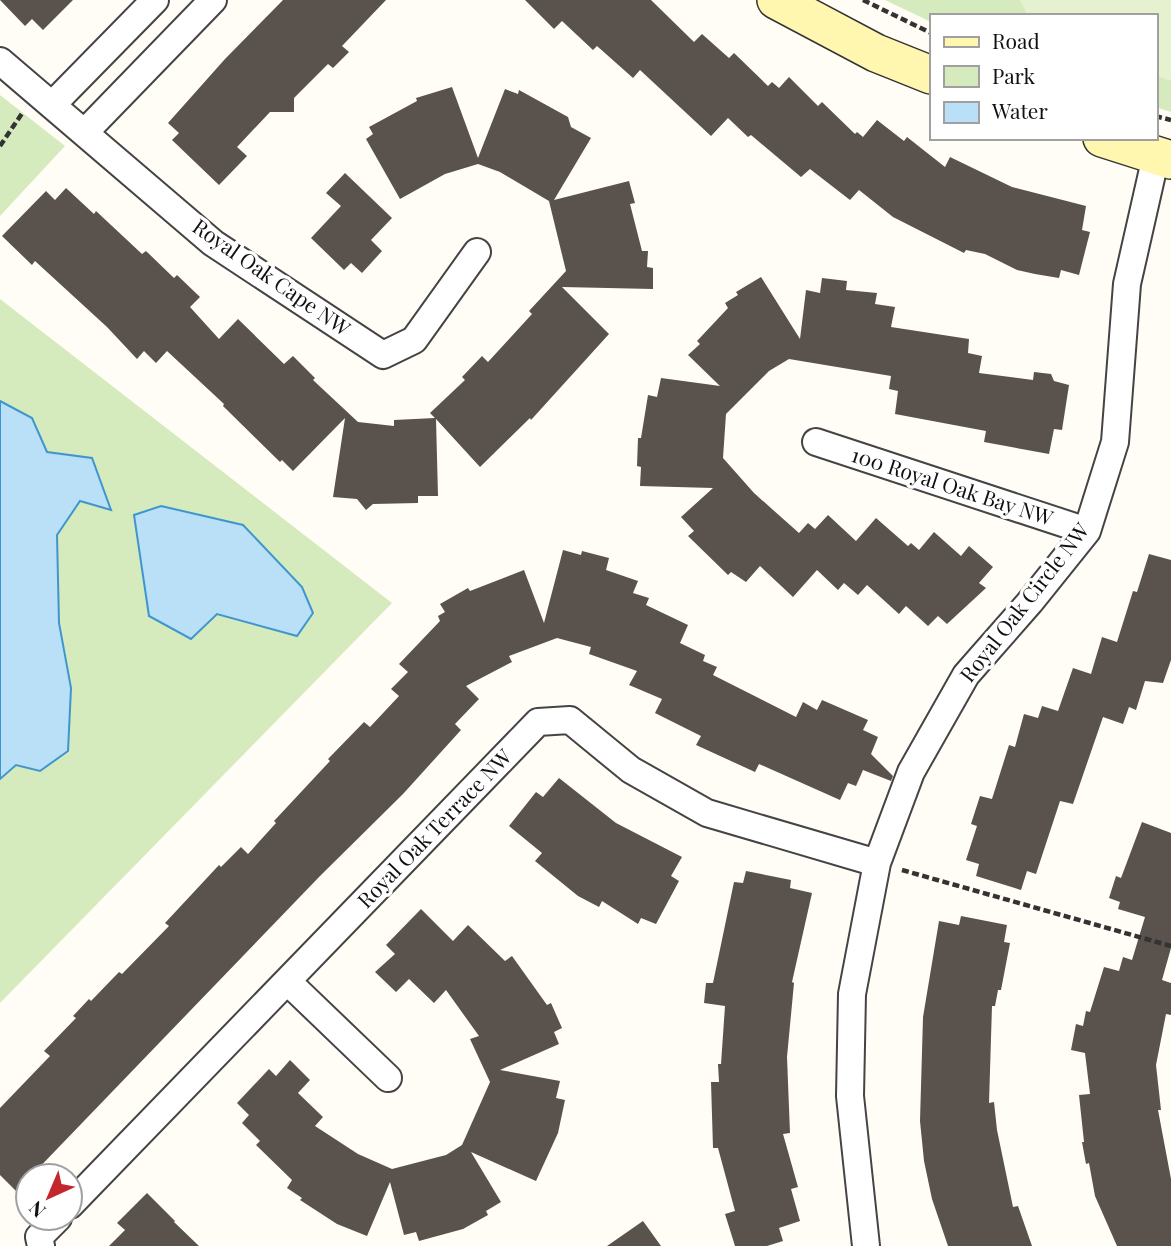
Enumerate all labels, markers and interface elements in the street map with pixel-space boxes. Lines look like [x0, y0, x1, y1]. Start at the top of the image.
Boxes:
legend [930, 14, 1157, 140]
text: Road [992, 26, 1040, 54]
text: Park [992, 61, 1036, 89]
text: Water [991, 96, 1048, 124]
street label: Royal Oak Cape NW [188, 211, 357, 342]
street label: 100 Royal Oak Bay NW [848, 439, 1058, 531]
street label: Royal Oak Circle NW [952, 516, 1095, 687]
street label: Royal Oak Terrace NW [350, 741, 518, 913]
north arrow [14, 1162, 84, 1232]
text: N [22, 1196, 50, 1224]

